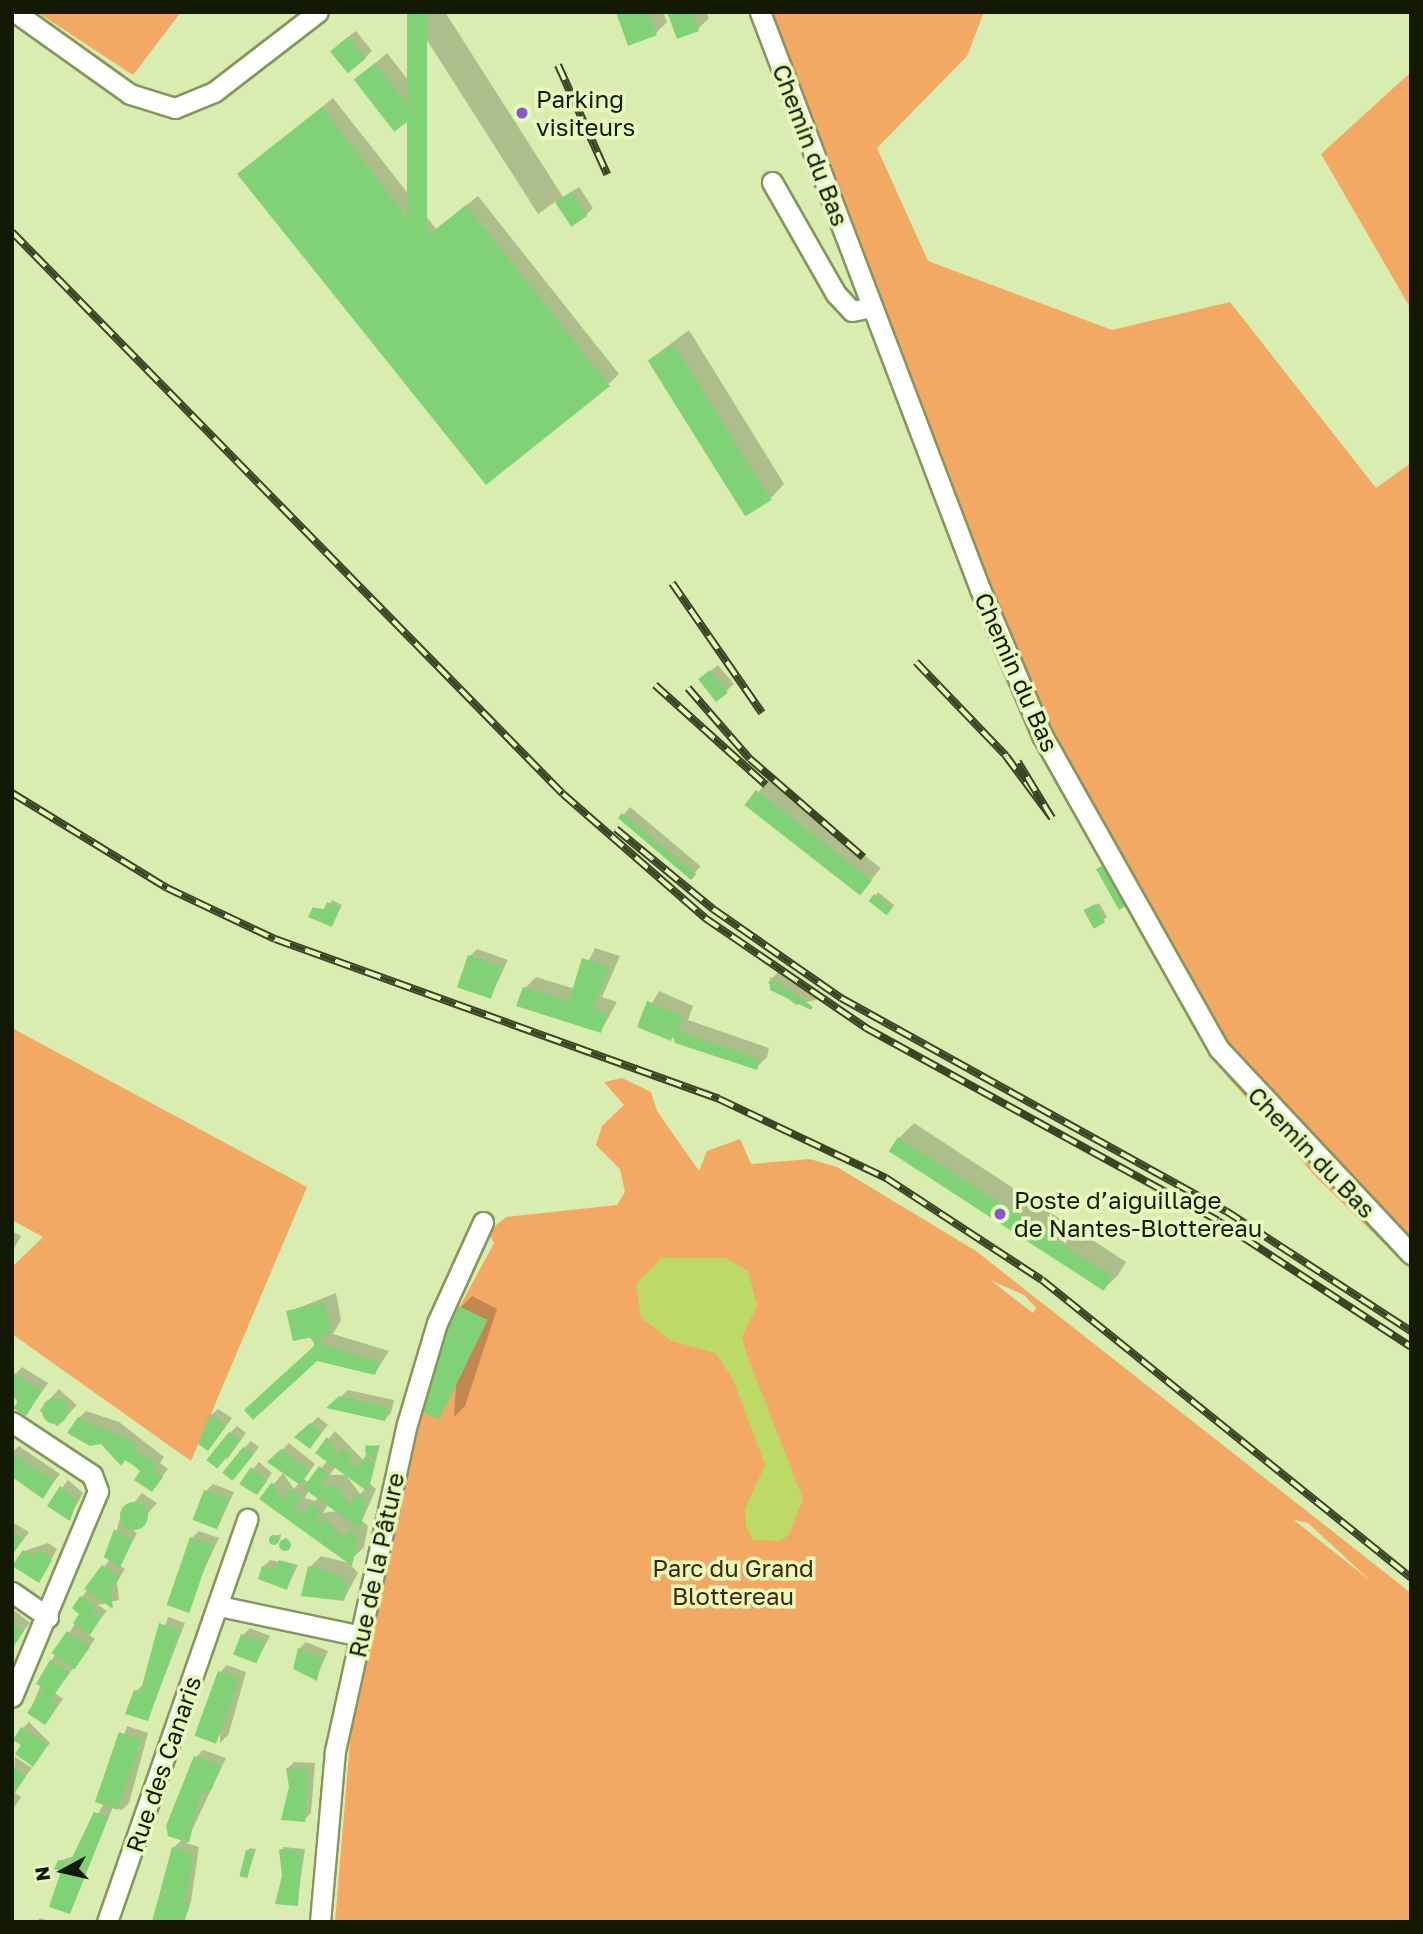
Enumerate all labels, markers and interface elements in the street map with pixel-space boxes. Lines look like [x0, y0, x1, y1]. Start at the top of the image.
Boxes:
street label: Chemin du Bas [767, 60, 855, 230]
place label: Parking visiteurs [536, 85, 635, 141]
marker: Parking visiteurs [514, 105, 530, 121]
street label: Chemin du Bas [969, 588, 1065, 756]
street label: Chemin du Bas [1242, 1080, 1382, 1224]
place label: Poste d’aiguillage de Nantes-Blottereau [1014, 1186, 1262, 1242]
marker: Poste d’aiguillage de Nantes-Blottereau [992, 1206, 1008, 1222]
street label: Rue de la Pâture [342, 1470, 410, 1660]
park label: Parc du Grand Blottereau [652, 1554, 814, 1610]
street label: Rue des Canaris [119, 1672, 207, 1856]
north arrow [28, 1836, 98, 1906]
text: N [29, 1865, 54, 1883]

